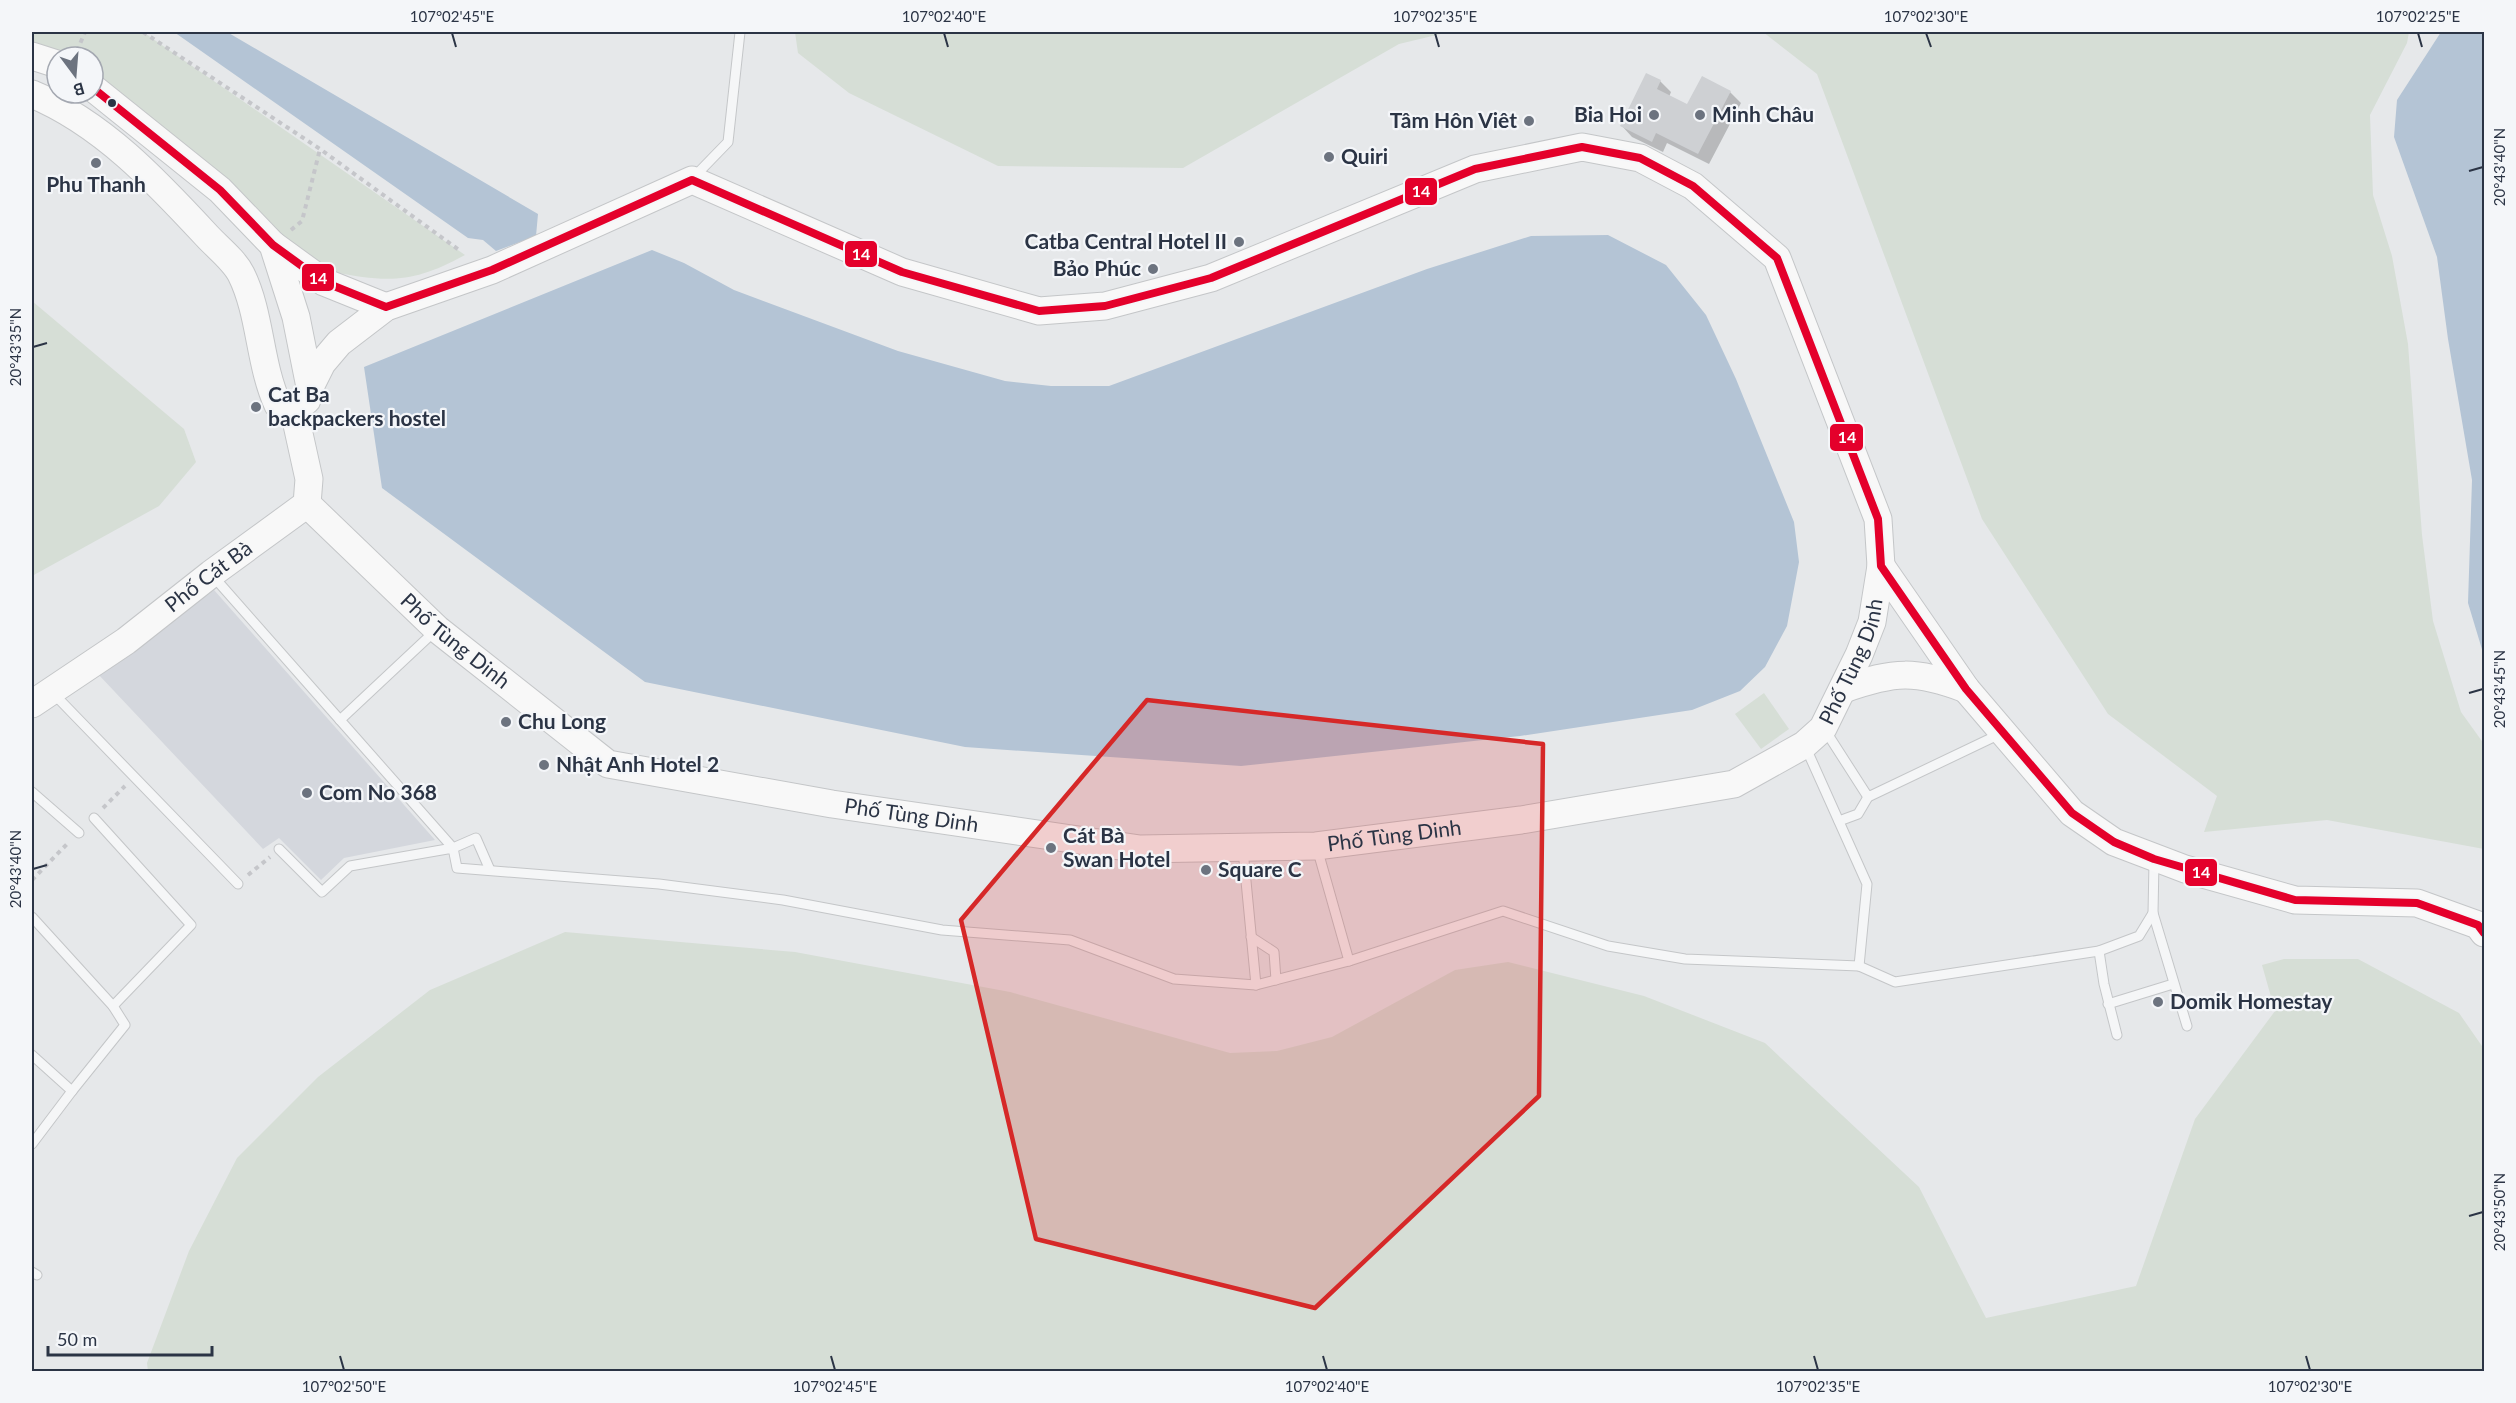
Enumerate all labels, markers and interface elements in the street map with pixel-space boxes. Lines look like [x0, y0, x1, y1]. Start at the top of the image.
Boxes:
text: 107°02'45"E [410, 7, 494, 25]
text: 107°02'40"E [902, 7, 986, 25]
text: 107°02'35"E [1393, 7, 1477, 25]
text: 107°02'30"E [1884, 7, 1968, 25]
text: 107°02'25"E [2376, 7, 2460, 25]
north arrow [45, 45, 105, 105]
text: B [72, 79, 87, 100]
unlabelled marker [106, 97, 118, 109]
place label: Bia Hoi [1574, 101, 1642, 126]
place label: Minh Châu [1712, 101, 1814, 126]
place label: Tâm Hôn Viêt [1390, 107, 1517, 132]
marker: Bia Hoi [1647, 108, 1661, 122]
marker: Minh Châu [1693, 108, 1707, 122]
marker: Tâm Hôn Viêt [1522, 114, 1536, 128]
text: 20°43'40"N [2490, 128, 2508, 206]
place label: Quiri [1341, 143, 1388, 168]
marker: Quiri [1322, 150, 1336, 164]
marker: Phu Thanh [89, 156, 103, 170]
place label: Phu Thanh [46, 171, 146, 196]
line badge: 14 [1404, 177, 1438, 206]
text: 14 [1412, 181, 1430, 200]
place label: Catba Central Hotel II [1025, 228, 1227, 253]
marker: Catba Central Hotel II [1232, 235, 1246, 249]
line badge: 14 [844, 240, 878, 268]
text: 14 [852, 244, 870, 263]
place label: Bảo Phúc [1053, 255, 1141, 280]
marker: Bảo Phúc [1146, 262, 1160, 276]
line badge: 14 [301, 263, 335, 292]
text: 14 [309, 268, 327, 287]
text: 20°43'35"N [6, 308, 24, 386]
place label: Cat Ba backpackers hostel [268, 381, 446, 430]
marker: Cat Ba backpackers hostel [249, 400, 263, 414]
line badge: 14 [1829, 423, 1864, 452]
text: 14 [1838, 427, 1856, 446]
street label: Phố Cát Bà [159, 534, 256, 617]
street label: Phố Tùng Dinh [396, 587, 516, 693]
street label: Phố Tùng Dinh [1813, 597, 1887, 728]
text: 20°43'45"N [2490, 650, 2508, 728]
place label: Chu Long [518, 708, 606, 733]
marker: Chu Long [499, 715, 513, 729]
place label: Nhật Anh Hotel 2 [556, 751, 719, 776]
marker: Nhật Anh Hotel 2 [537, 758, 551, 772]
place label: Com No 368 [319, 779, 437, 804]
marker: Com No 368 [300, 786, 314, 800]
street label: Phố Tùng Dinh [843, 792, 980, 836]
street label: Phố Tùng Dinh [1326, 814, 1463, 855]
place label: Cát Bà Swan Hotel [1063, 822, 1170, 871]
text: 20°43'40"N [6, 830, 24, 908]
marker: Cát Bà Swan Hotel [1044, 841, 1058, 855]
place label: Square C [1218, 856, 1302, 881]
line badge: 14 [2184, 858, 2218, 887]
text: 14 [2192, 862, 2210, 881]
marker: Square C [1199, 863, 1213, 877]
place label: Domik Homestay [2170, 988, 2333, 1013]
marker: Domik Homestay [2151, 995, 2165, 1009]
text: 20°43'50"N [2490, 1173, 2508, 1251]
scale bar [48, 1319, 212, 1357]
text: 50 m [57, 1328, 97, 1350]
text: 107°02'50"E [302, 1377, 386, 1395]
text: 107°02'45"E [793, 1377, 877, 1395]
text: 107°02'40"E [1285, 1377, 1369, 1395]
text: 107°02'35"E [1776, 1377, 1860, 1395]
text: 107°02'30"E [2268, 1377, 2352, 1395]

